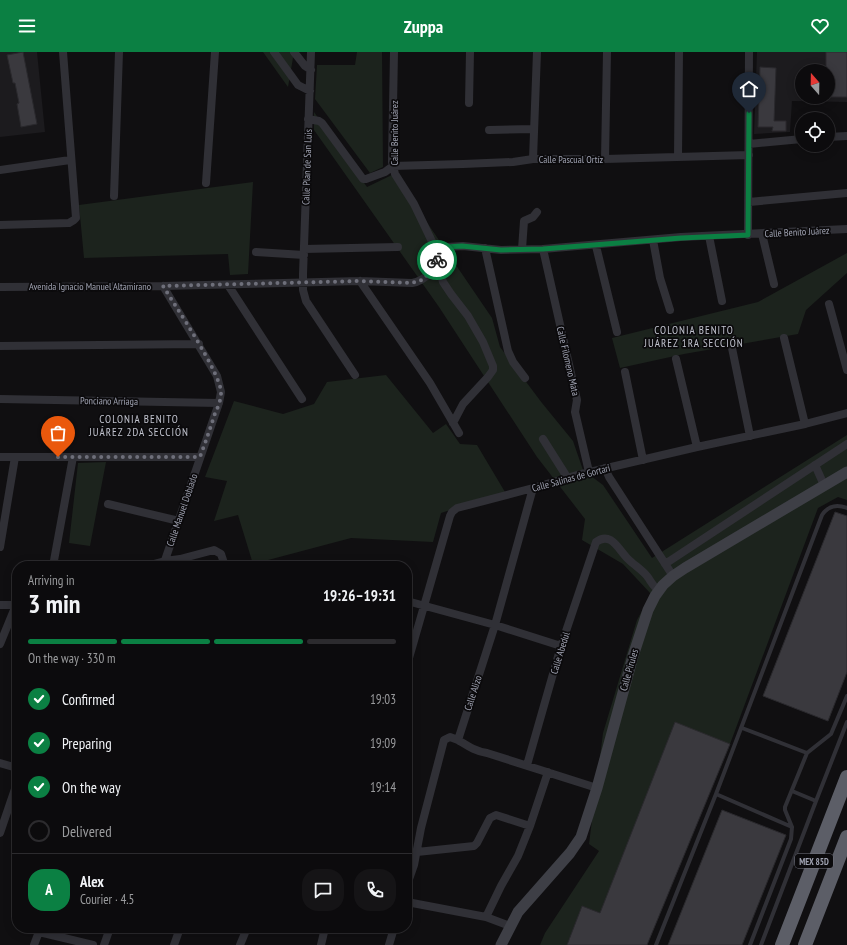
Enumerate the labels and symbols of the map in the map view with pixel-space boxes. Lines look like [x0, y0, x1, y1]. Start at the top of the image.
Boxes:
north arrow [795, 64, 835, 104]
pin [732, 72, 766, 113]
street label: Calle Benito Juárez [388, 100, 401, 166]
street label: Calle Plan de San Luis [299, 128, 315, 205]
street label: Calle Pascual Ortíz [539, 153, 604, 166]
street label: Calle Benito Juárez [764, 224, 830, 240]
courier [417, 240, 457, 280]
street label: Avenida Ignacio Manuel Altamirano [29, 280, 151, 293]
district label: COLONIA BENITO JUÁREZ 1RA SECCIÓN [643, 323, 744, 350]
street label: Calle Filomeno Mata [554, 325, 582, 397]
street label: Ponciano Arriaga [80, 394, 138, 408]
district label: COLONIA BENITO JUÁREZ 2DA SECCIÓN [88, 412, 189, 439]
pin [41, 416, 75, 457]
street label: Calle Salinas de Gortari [530, 461, 612, 495]
street label: Calle Manuel Doblado [163, 472, 201, 548]
street label: Calle Abedul [547, 630, 573, 676]
street label: Calle Pirules [617, 647, 641, 692]
street label: Calle Alizo [461, 674, 485, 712]
road number: MEX 85D [795, 854, 833, 868]

